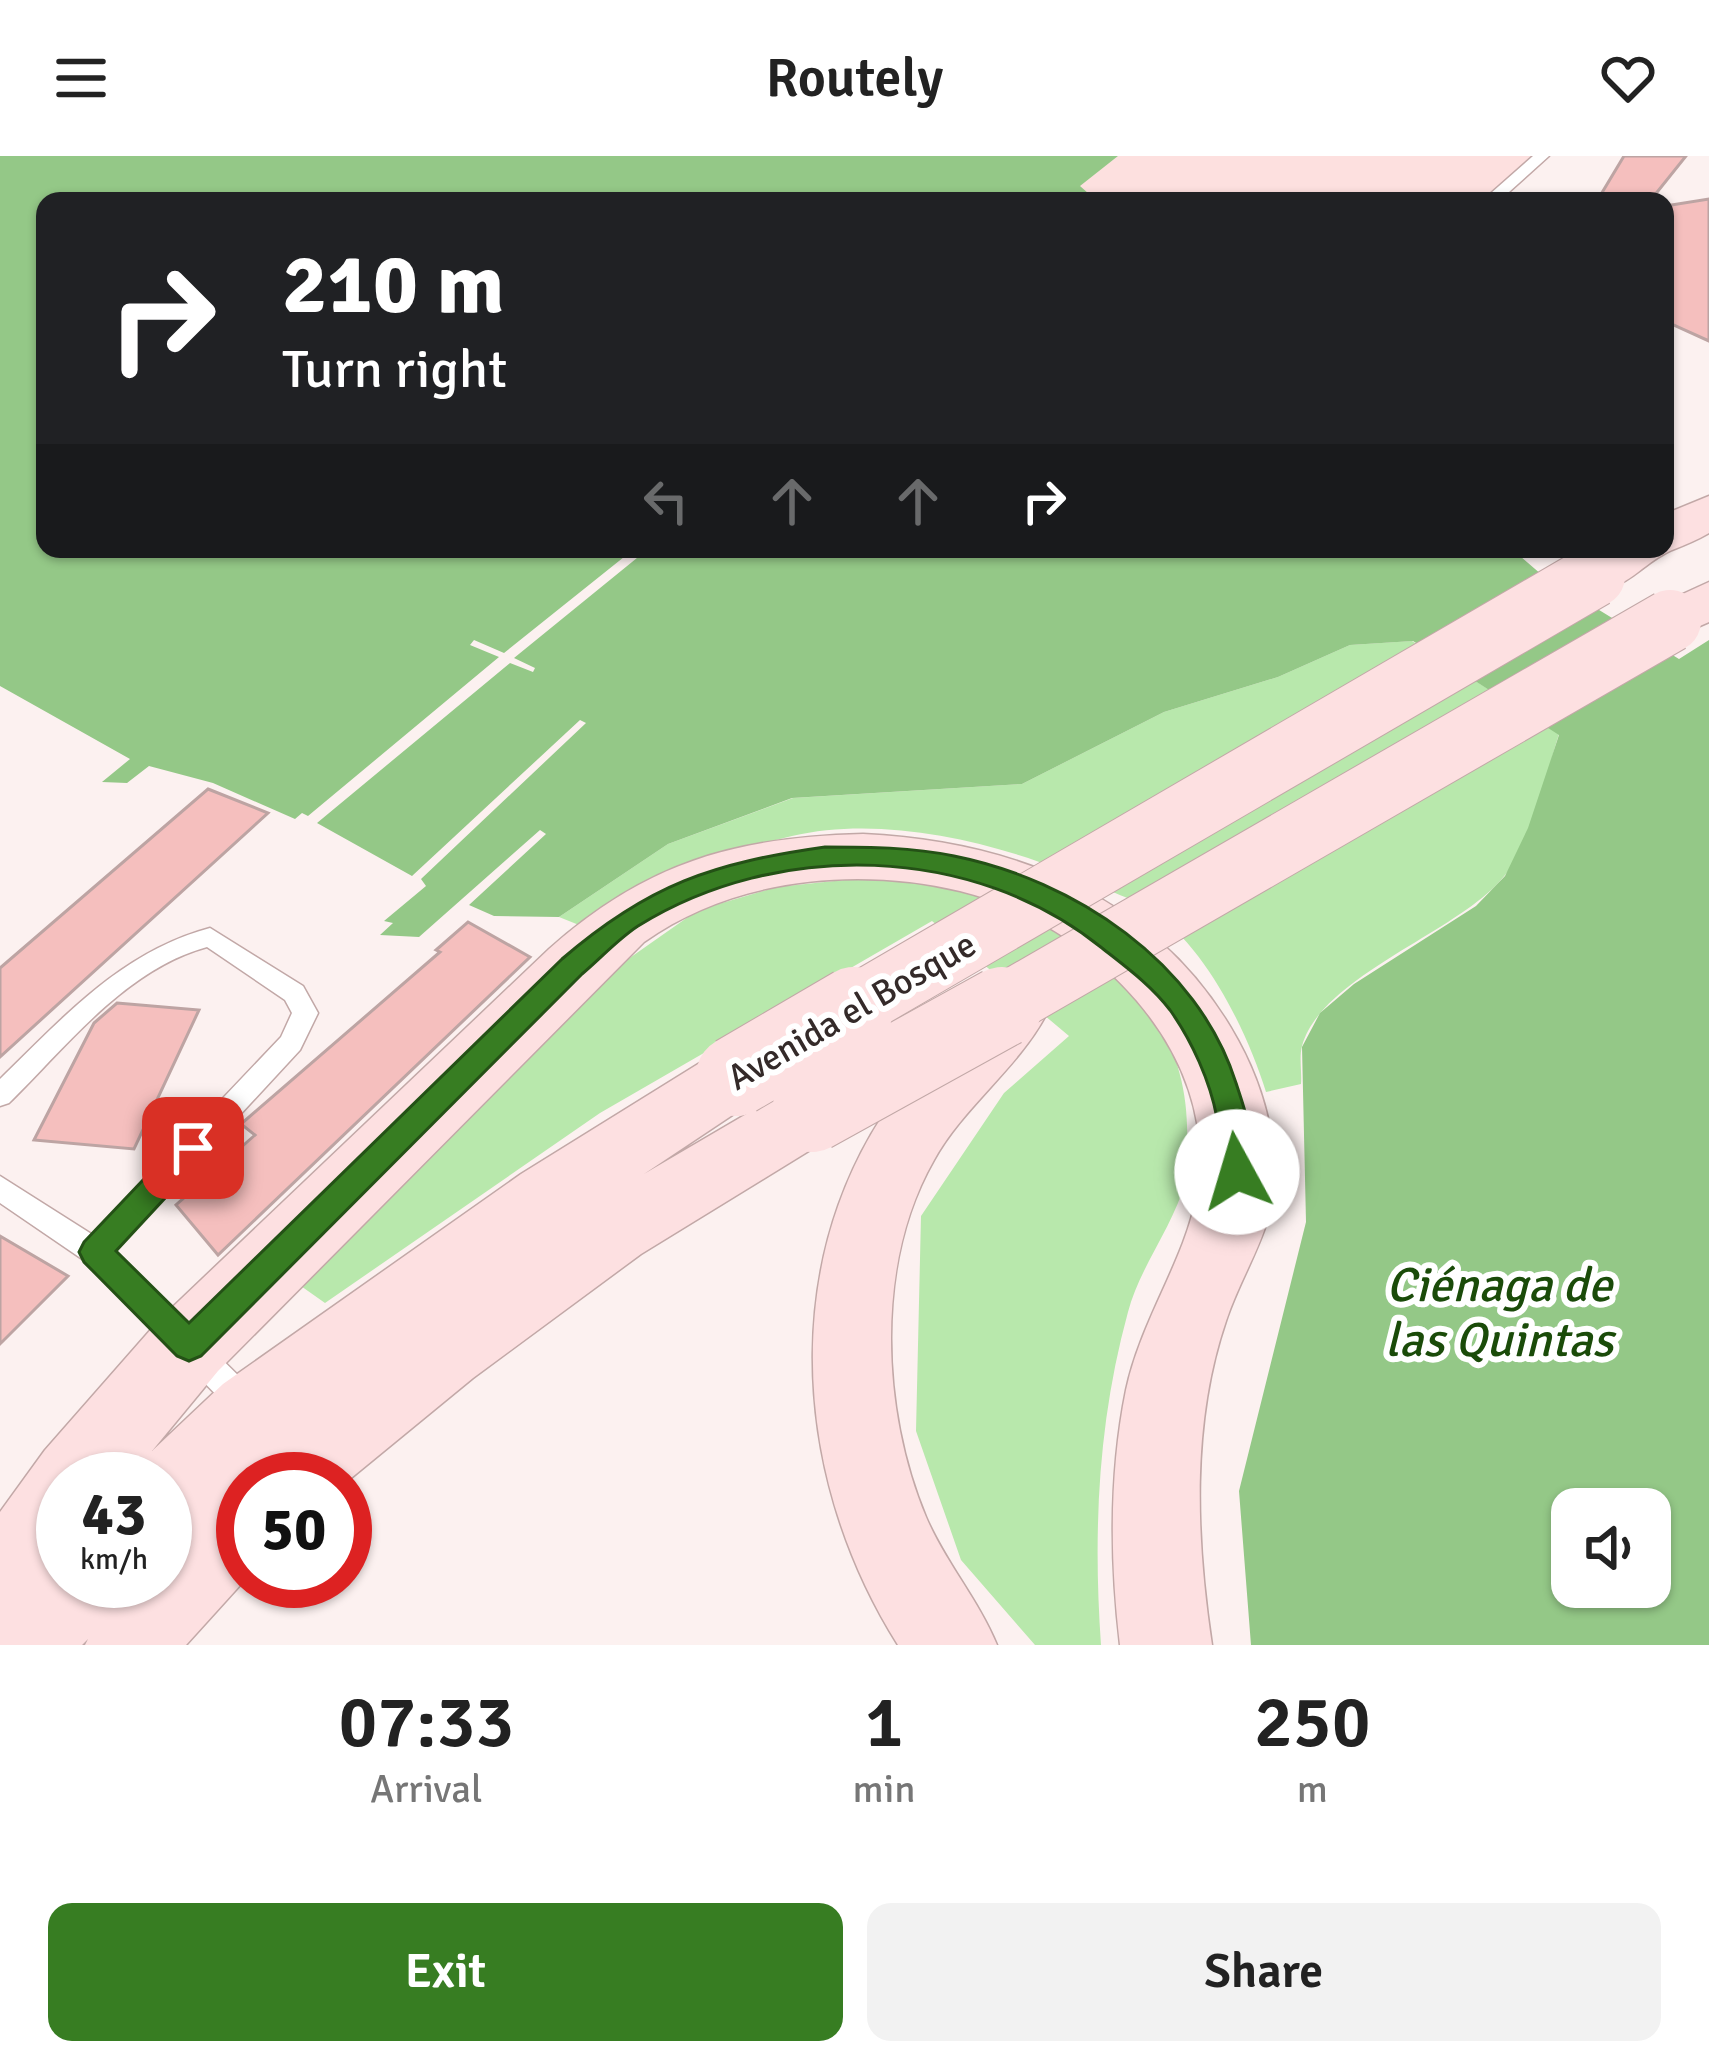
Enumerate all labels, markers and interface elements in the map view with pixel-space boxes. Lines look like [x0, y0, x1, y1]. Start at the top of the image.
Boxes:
icon: menu [48, 45, 114, 111]
text: Routely [766, 45, 943, 112]
icon: heart [1595, 45, 1661, 111]
text: 210 m [282, 233, 504, 337]
icon: right [84, 240, 240, 396]
text: Turn right [282, 336, 507, 403]
icon: left [633, 468, 699, 534]
icon: ahead [759, 468, 825, 534]
icon: ahead [885, 468, 951, 534]
icon: right [1011, 468, 1077, 534]
street label: Avenida el Bosque [720, 922, 984, 1101]
pin [142, 1097, 244, 1199]
position arrow [1174, 1109, 1300, 1235]
icon: arrive [160, 1115, 226, 1181]
water label: Ciénaga de las Quintas [1385, 1256, 1617, 1370]
speed limit sign: 50 [216, 1452, 372, 1608]
text: 43 [82, 1478, 146, 1552]
map controls [1551, 1488, 1671, 1608]
button: sound [1551, 1488, 1671, 1608]
text: km/h [80, 1541, 148, 1578]
text: 07:33 [338, 1678, 514, 1767]
text: 1 [865, 1678, 904, 1767]
text: 250 [1254, 1678, 1371, 1767]
text: Arrival [370, 1765, 482, 1813]
text: min [853, 1765, 916, 1813]
text: m [1297, 1765, 1328, 1813]
button: Exit [48, 1903, 843, 2041]
button: Share [867, 1903, 1661, 2041]

